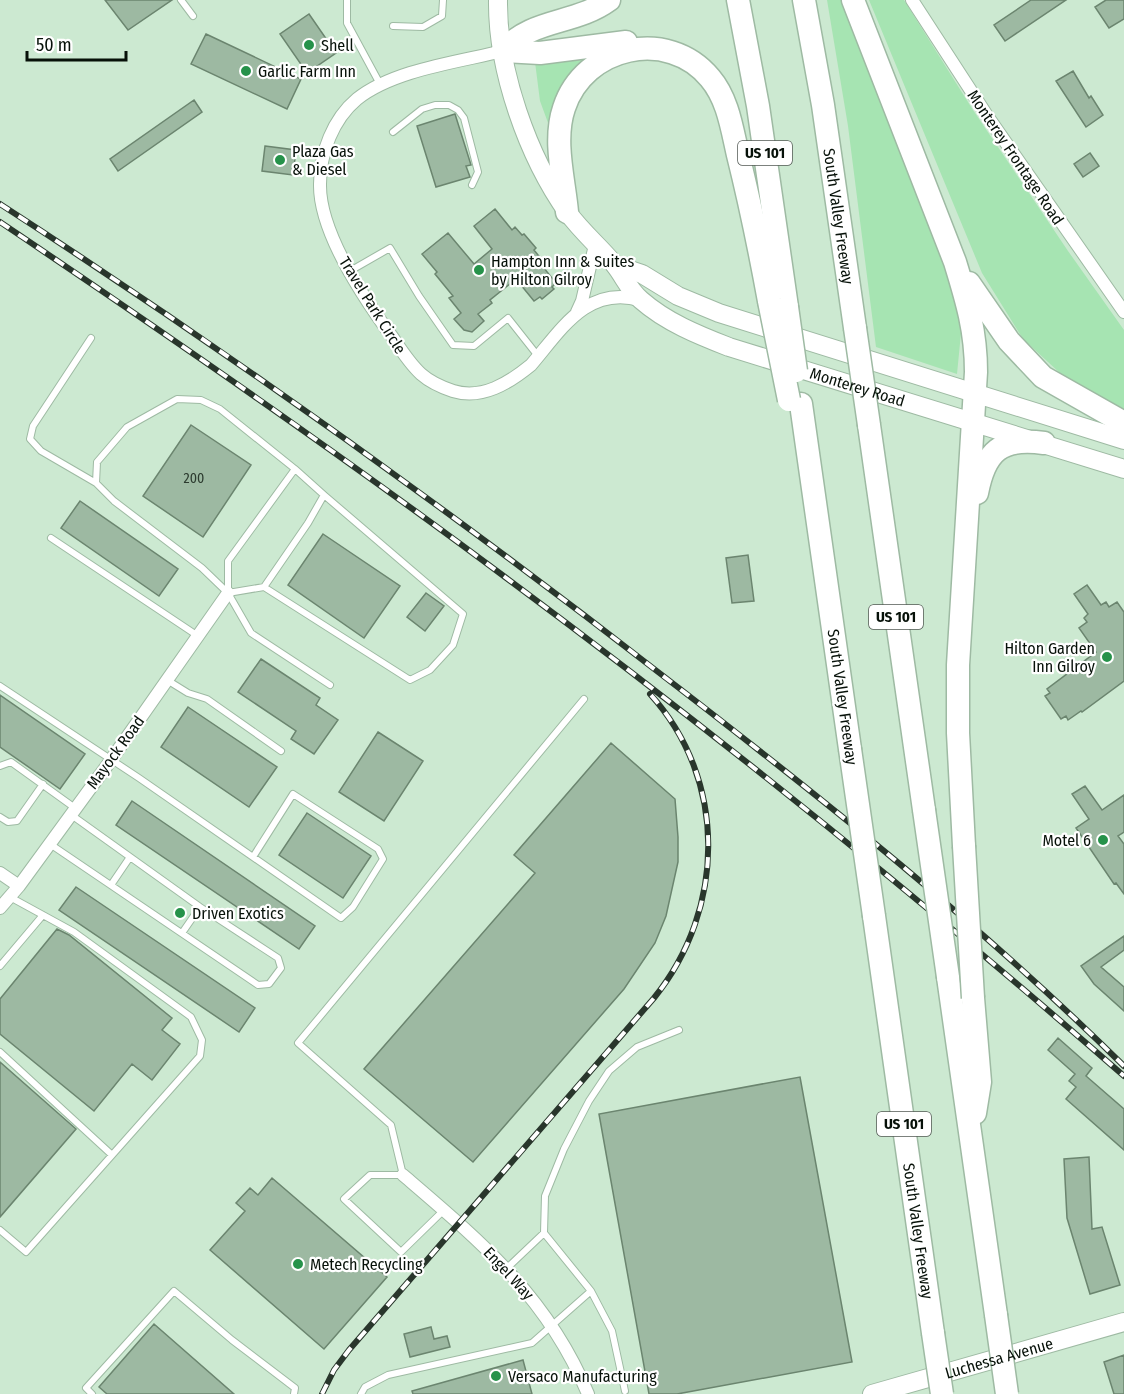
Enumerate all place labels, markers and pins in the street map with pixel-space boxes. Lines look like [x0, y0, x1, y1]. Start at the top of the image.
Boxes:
place label: Shell [321, 36, 354, 55]
marker: Shell [302, 38, 316, 52]
place label: Garlic Farm Inn [258, 62, 356, 81]
marker: Garlic Farm Inn [239, 64, 253, 78]
place label: Plaza Gas & Diesel [292, 142, 354, 179]
marker: Plaza Gas & Diesel [273, 153, 287, 167]
place label: Hampton Inn & Suites by Hilton Gilroy [491, 252, 634, 289]
marker: Hampton Inn & Suites by Hilton Gilroy [472, 263, 486, 277]
place label: Hilton Garden Inn Gilroy [1004, 639, 1096, 676]
marker: Hilton Garden Inn Gilroy [1100, 650, 1114, 664]
place label: Motel 6 [1042, 831, 1091, 850]
marker: Motel 6 [1096, 833, 1110, 847]
place label: Driven Exotics [192, 904, 284, 923]
marker: Driven Exotics [173, 906, 187, 920]
place label: Metech Recycling [310, 1255, 423, 1274]
marker: Metech Recycling [291, 1257, 305, 1271]
place label: Versaco Manufacturing [508, 1367, 657, 1386]
marker: Versaco Manufacturing [489, 1369, 503, 1383]

